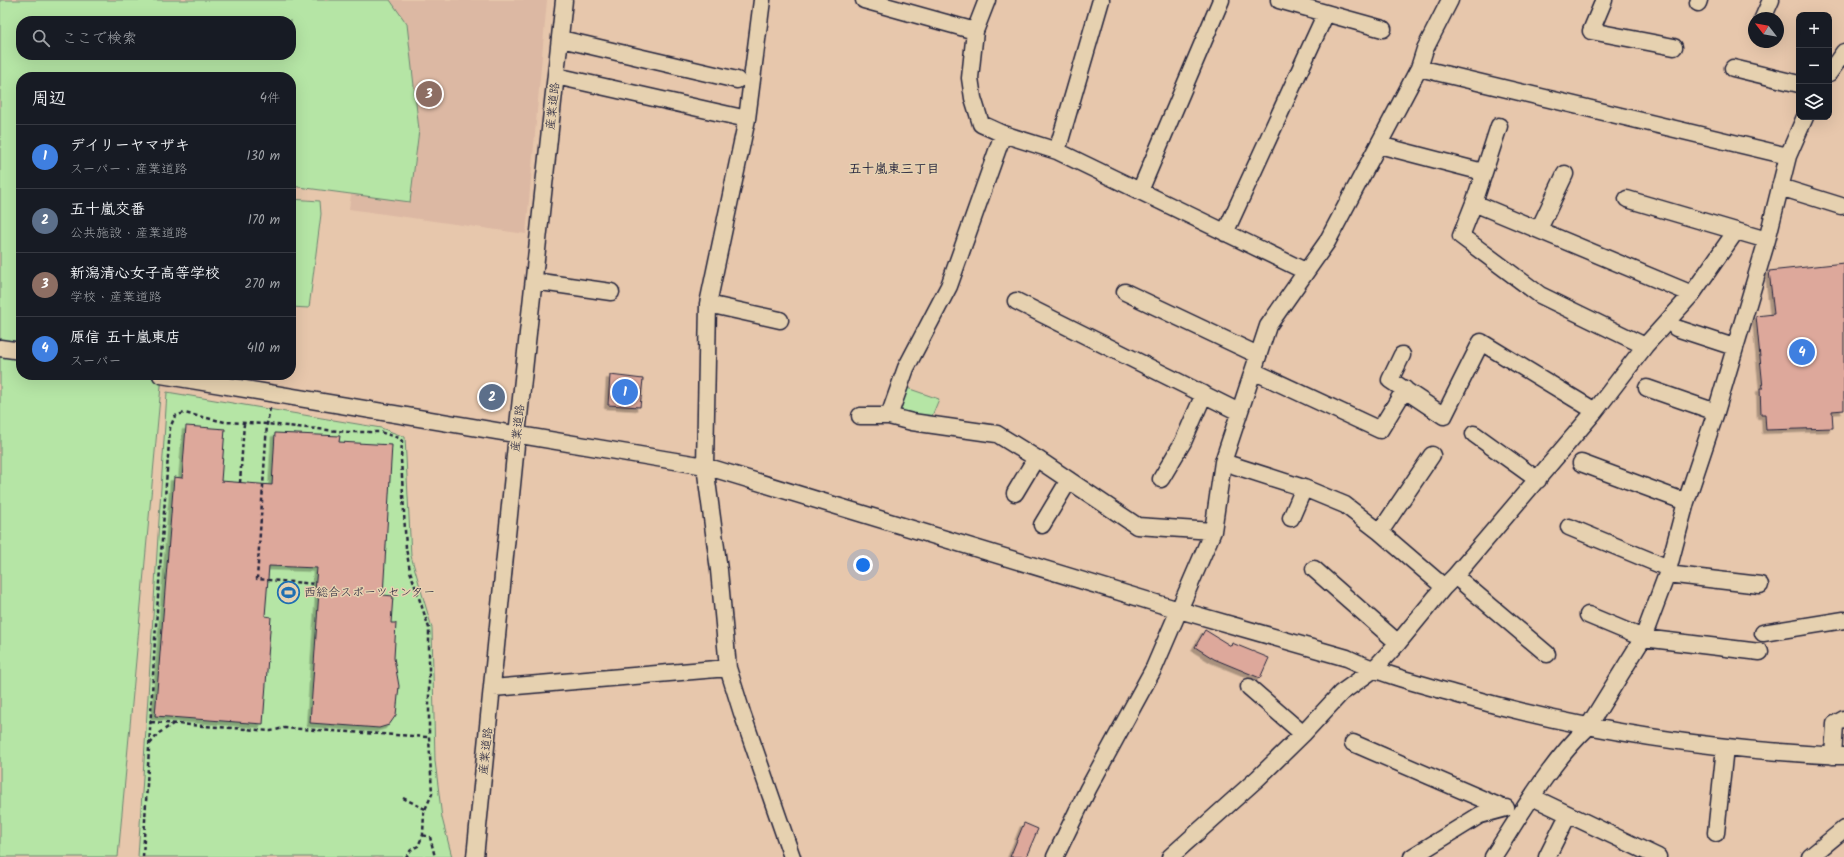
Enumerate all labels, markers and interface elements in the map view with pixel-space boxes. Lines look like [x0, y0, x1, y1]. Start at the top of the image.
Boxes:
north arrow [1748, 12, 1784, 48]
map controls [1796, 12, 1832, 120]
button: + [1796, 12, 1832, 48]
search box [16, 16, 296, 60]
icon: search [30, 27, 52, 49]
text: ここで検索 [62, 27, 137, 51]
button: − [1796, 48, 1832, 84]
pin: 3 [416, 79, 442, 109]
street label: 産業道路 [541, 81, 565, 131]
button: layers [1796, 84, 1832, 120]
text: 周辺 [32, 86, 66, 113]
text: 4件 [260, 88, 280, 109]
text: デイリーヤマザキ [70, 134, 190, 158]
text: 1 [43, 146, 47, 167]
text: 130 m [246, 146, 280, 167]
text: スーパー · 産業道路 [70, 159, 187, 180]
district label: 五十嵐東三丁目 [848, 159, 940, 180]
text: 五十嵐交番 [70, 198, 145, 222]
text: 2 [41, 210, 49, 231]
text: 170 m [248, 210, 280, 231]
text: 公共施設 · 産業道路 [70, 223, 188, 244]
text: 新潟清心女子高等学校 [70, 262, 220, 286]
text: 3 [41, 274, 49, 295]
text: 270 m [244, 274, 280, 295]
text: 学校 · 産業道路 [70, 287, 162, 308]
text: 原信 五十嵐東店 [70, 326, 181, 350]
pin: 4 [1789, 337, 1815, 367]
text: 4 [41, 338, 49, 359]
text: 410 m [247, 338, 280, 359]
text: スーパー [70, 351, 121, 372]
pin: 1 [612, 377, 638, 407]
pin: 2 [479, 382, 505, 412]
street label: 産業道路 [506, 403, 530, 453]
your location [853, 555, 873, 575]
sports icon: 西総合スポーツセンター [275, 579, 301, 605]
place label: 西総合スポーツセンター [304, 583, 435, 602]
street label: 産業道路 [474, 726, 498, 776]

